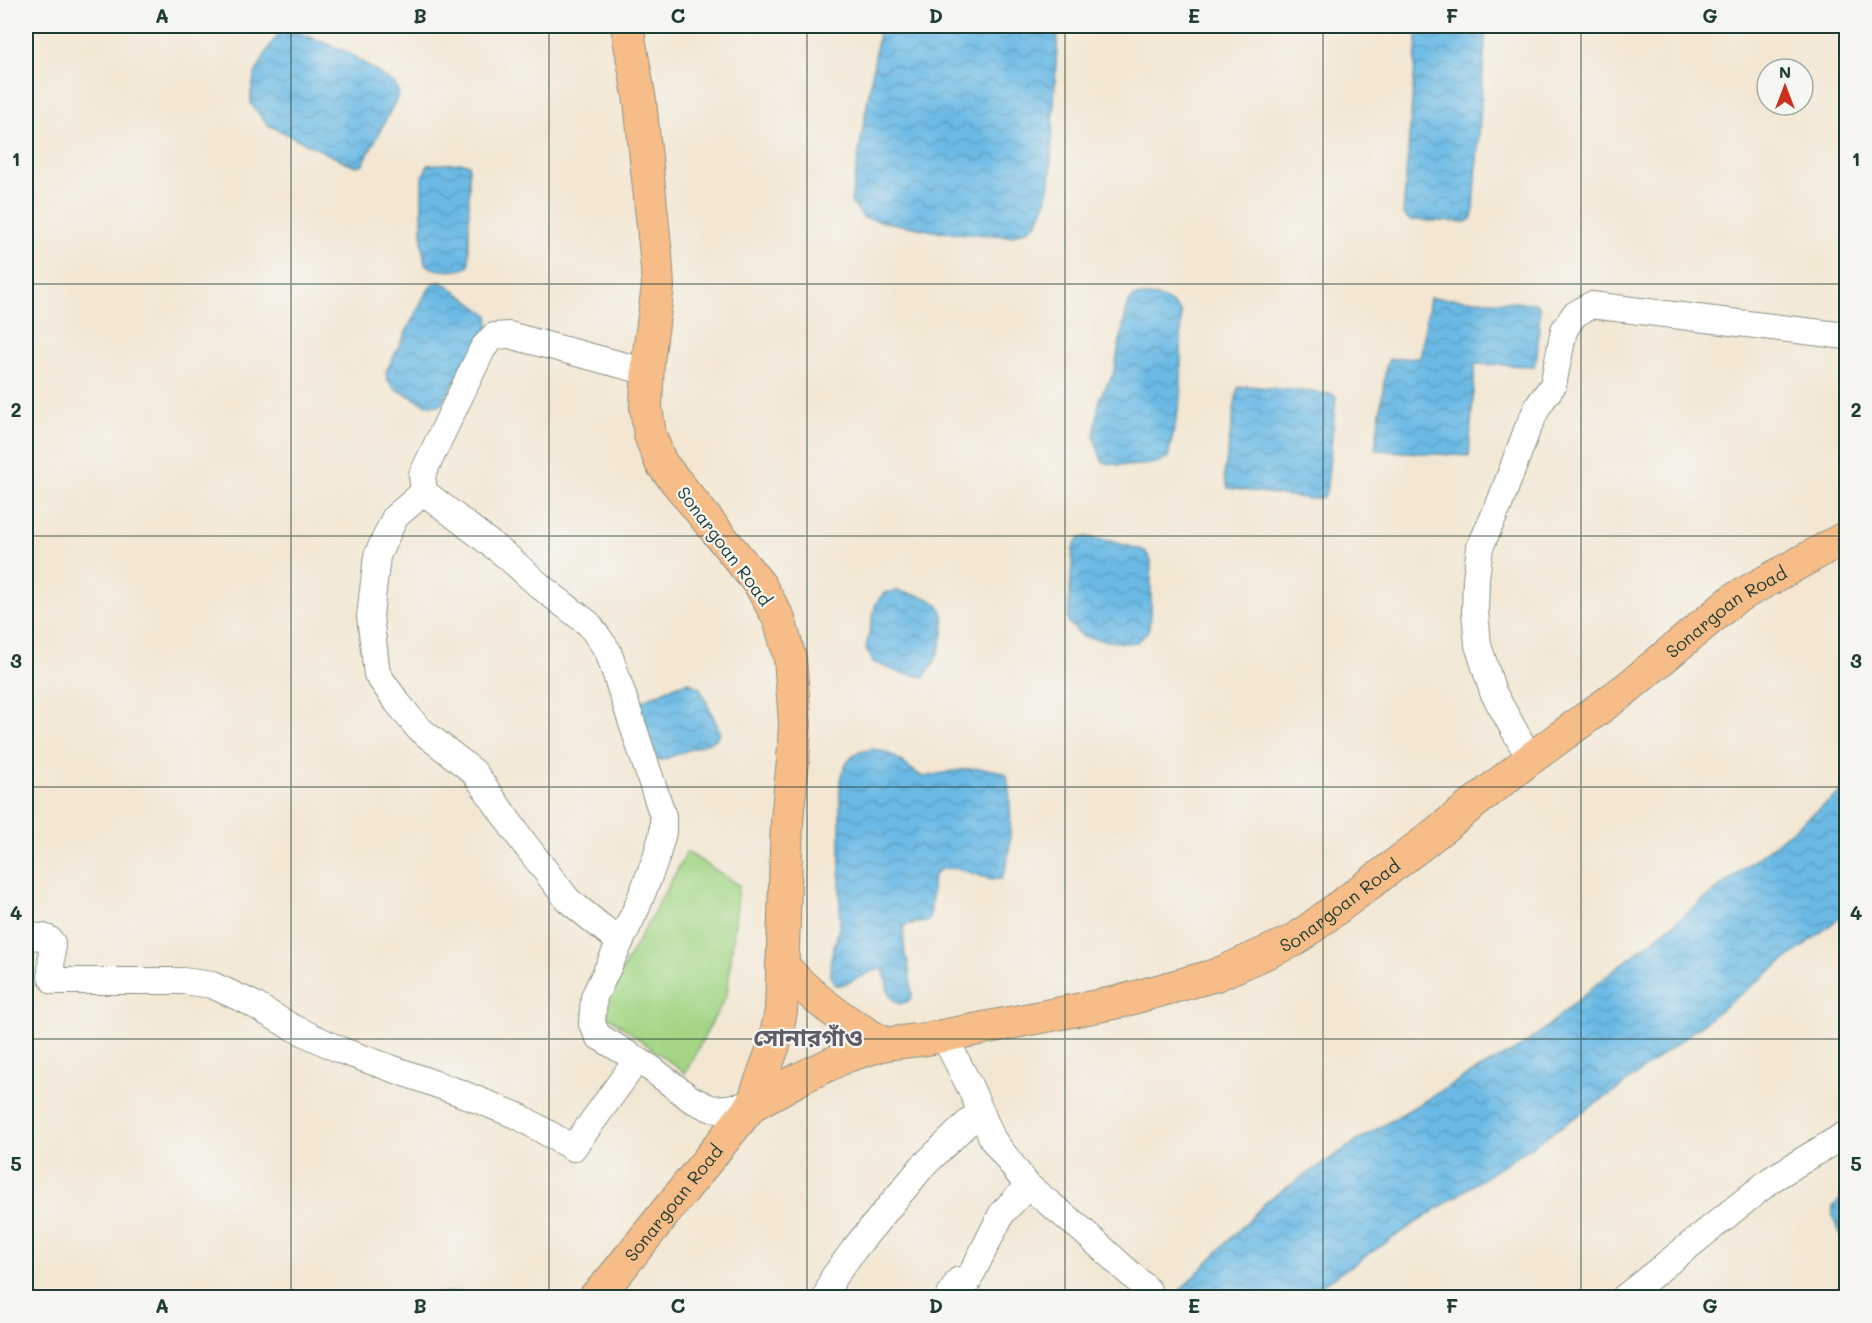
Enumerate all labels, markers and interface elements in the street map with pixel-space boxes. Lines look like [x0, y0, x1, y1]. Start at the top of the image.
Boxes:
text: A [155, 2, 169, 28]
text: B [413, 2, 427, 28]
text: C [671, 2, 686, 28]
text: D [929, 2, 943, 28]
text: E [1188, 2, 1200, 28]
text: F [1446, 2, 1459, 28]
text: G [1702, 2, 1718, 28]
north arrow [1755, 57, 1815, 117]
text: N [1779, 61, 1791, 82]
text: 1 [12, 145, 20, 171]
text: 1 [1852, 145, 1860, 171]
text: 2 [10, 396, 22, 422]
text: 2 [1850, 396, 1862, 422]
street label: Sonargoan Road [672, 481, 778, 611]
street label: Sonargoan Road [1660, 560, 1791, 663]
text: 3 [10, 647, 22, 673]
text: 3 [1850, 647, 1862, 673]
street label: Sonargoan Road [1276, 853, 1405, 957]
text: 4 [10, 899, 23, 925]
text: 4 [1850, 899, 1863, 925]
district label: সোনারগাঁও [753, 1021, 863, 1052]
street label: Sonargoan Road [619, 1139, 728, 1266]
text: 5 [10, 1150, 22, 1176]
text: 5 [1850, 1150, 1862, 1176]
text: A [155, 1292, 169, 1318]
text: B [413, 1292, 427, 1318]
text: C [671, 1292, 686, 1318]
text: D [929, 1292, 943, 1318]
text: E [1188, 1292, 1200, 1318]
text: F [1446, 1292, 1459, 1318]
text: G [1702, 1292, 1718, 1318]

